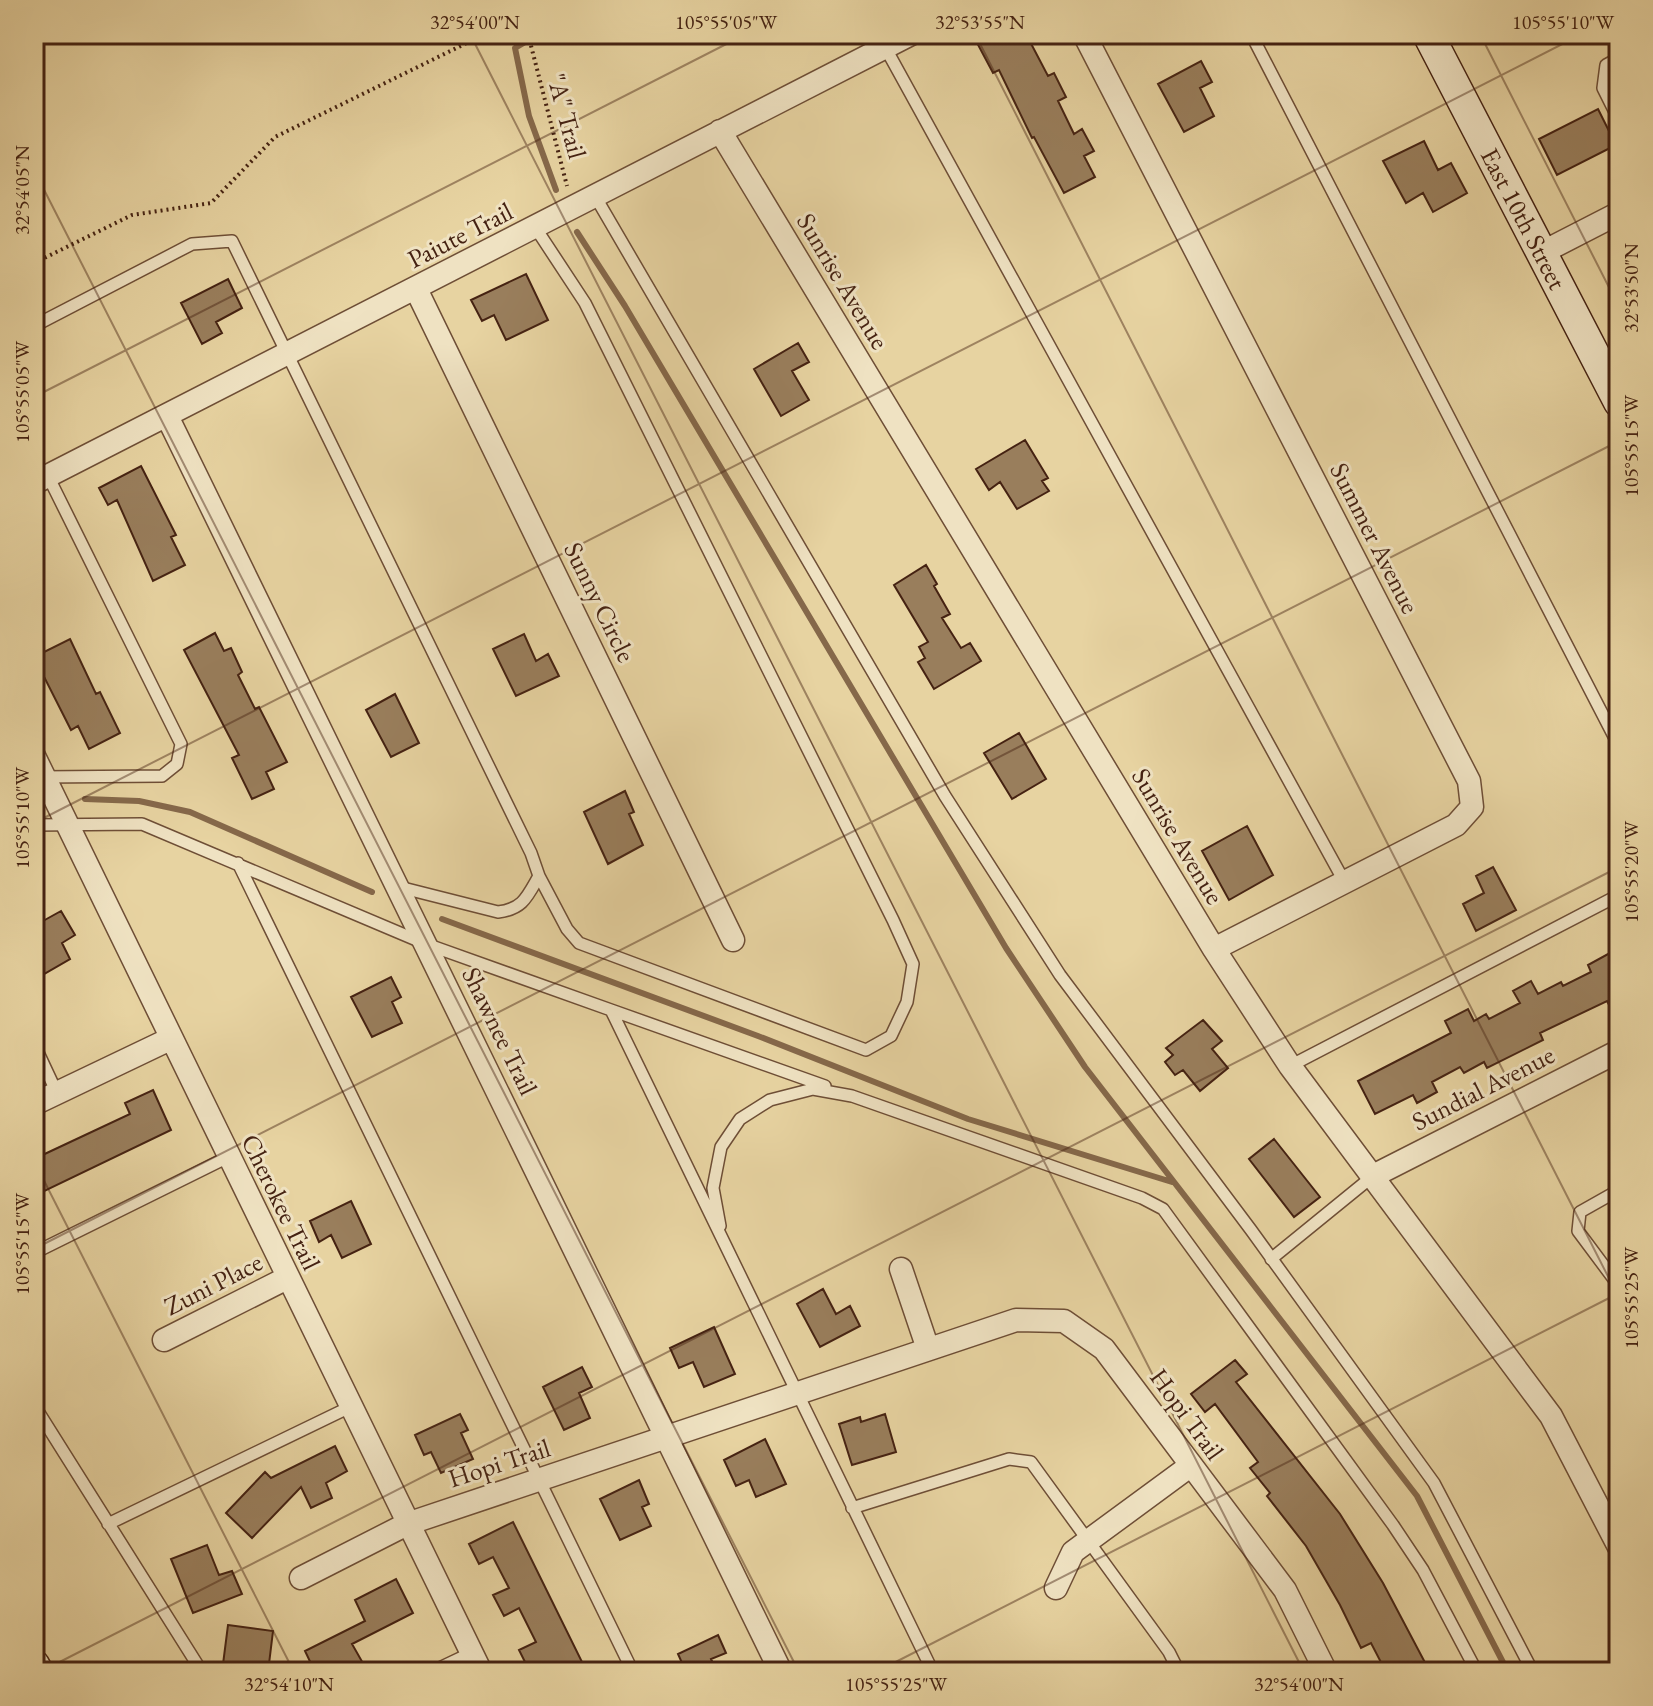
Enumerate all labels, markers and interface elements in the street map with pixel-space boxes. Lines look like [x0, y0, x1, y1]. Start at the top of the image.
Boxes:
text: 32°54'00"N [430, 9, 520, 35]
text: 105°55'05"W [675, 9, 778, 35]
text: 32°53'55"N [935, 9, 1025, 35]
text: 105°55'10"W [1512, 9, 1615, 35]
street label: "A" Trail [539, 70, 595, 162]
street label: East 10th Street [1473, 142, 1575, 295]
text: 32°54'05"N [9, 145, 35, 235]
street label: Paiute Trail [402, 194, 518, 276]
street label: Sunrise Avenue [789, 207, 897, 355]
text: 32°53'50"N [1618, 243, 1644, 333]
text: 105°55'05"W [9, 340, 35, 443]
text: 105°55'15"W [1618, 394, 1644, 497]
street label: Summer Avenue [1322, 457, 1428, 619]
street label: Sunny Circle [556, 536, 644, 668]
street label: Sunrise Avenue [1124, 762, 1232, 910]
text: 105°55'10"W [9, 766, 35, 869]
text: 105°55'20"W [1618, 820, 1644, 923]
street label: Shawnee Trail [454, 961, 546, 1101]
street label: Sundial Avenue [1406, 1038, 1560, 1138]
street label: Cherokee Trail [233, 1128, 329, 1276]
text: 105°55'15"W [9, 1192, 35, 1295]
street label: Zuni Place [158, 1245, 268, 1323]
text: 105°55'25"W [1618, 1246, 1644, 1349]
street label: Hopi Trail [1142, 1361, 1232, 1467]
street label: Hopi Trail [444, 1431, 554, 1495]
text: 32°54'10"N [244, 1671, 334, 1697]
text: 105°55'25"W [845, 1671, 948, 1697]
text: 32°54'00"N [1254, 1671, 1344, 1697]

